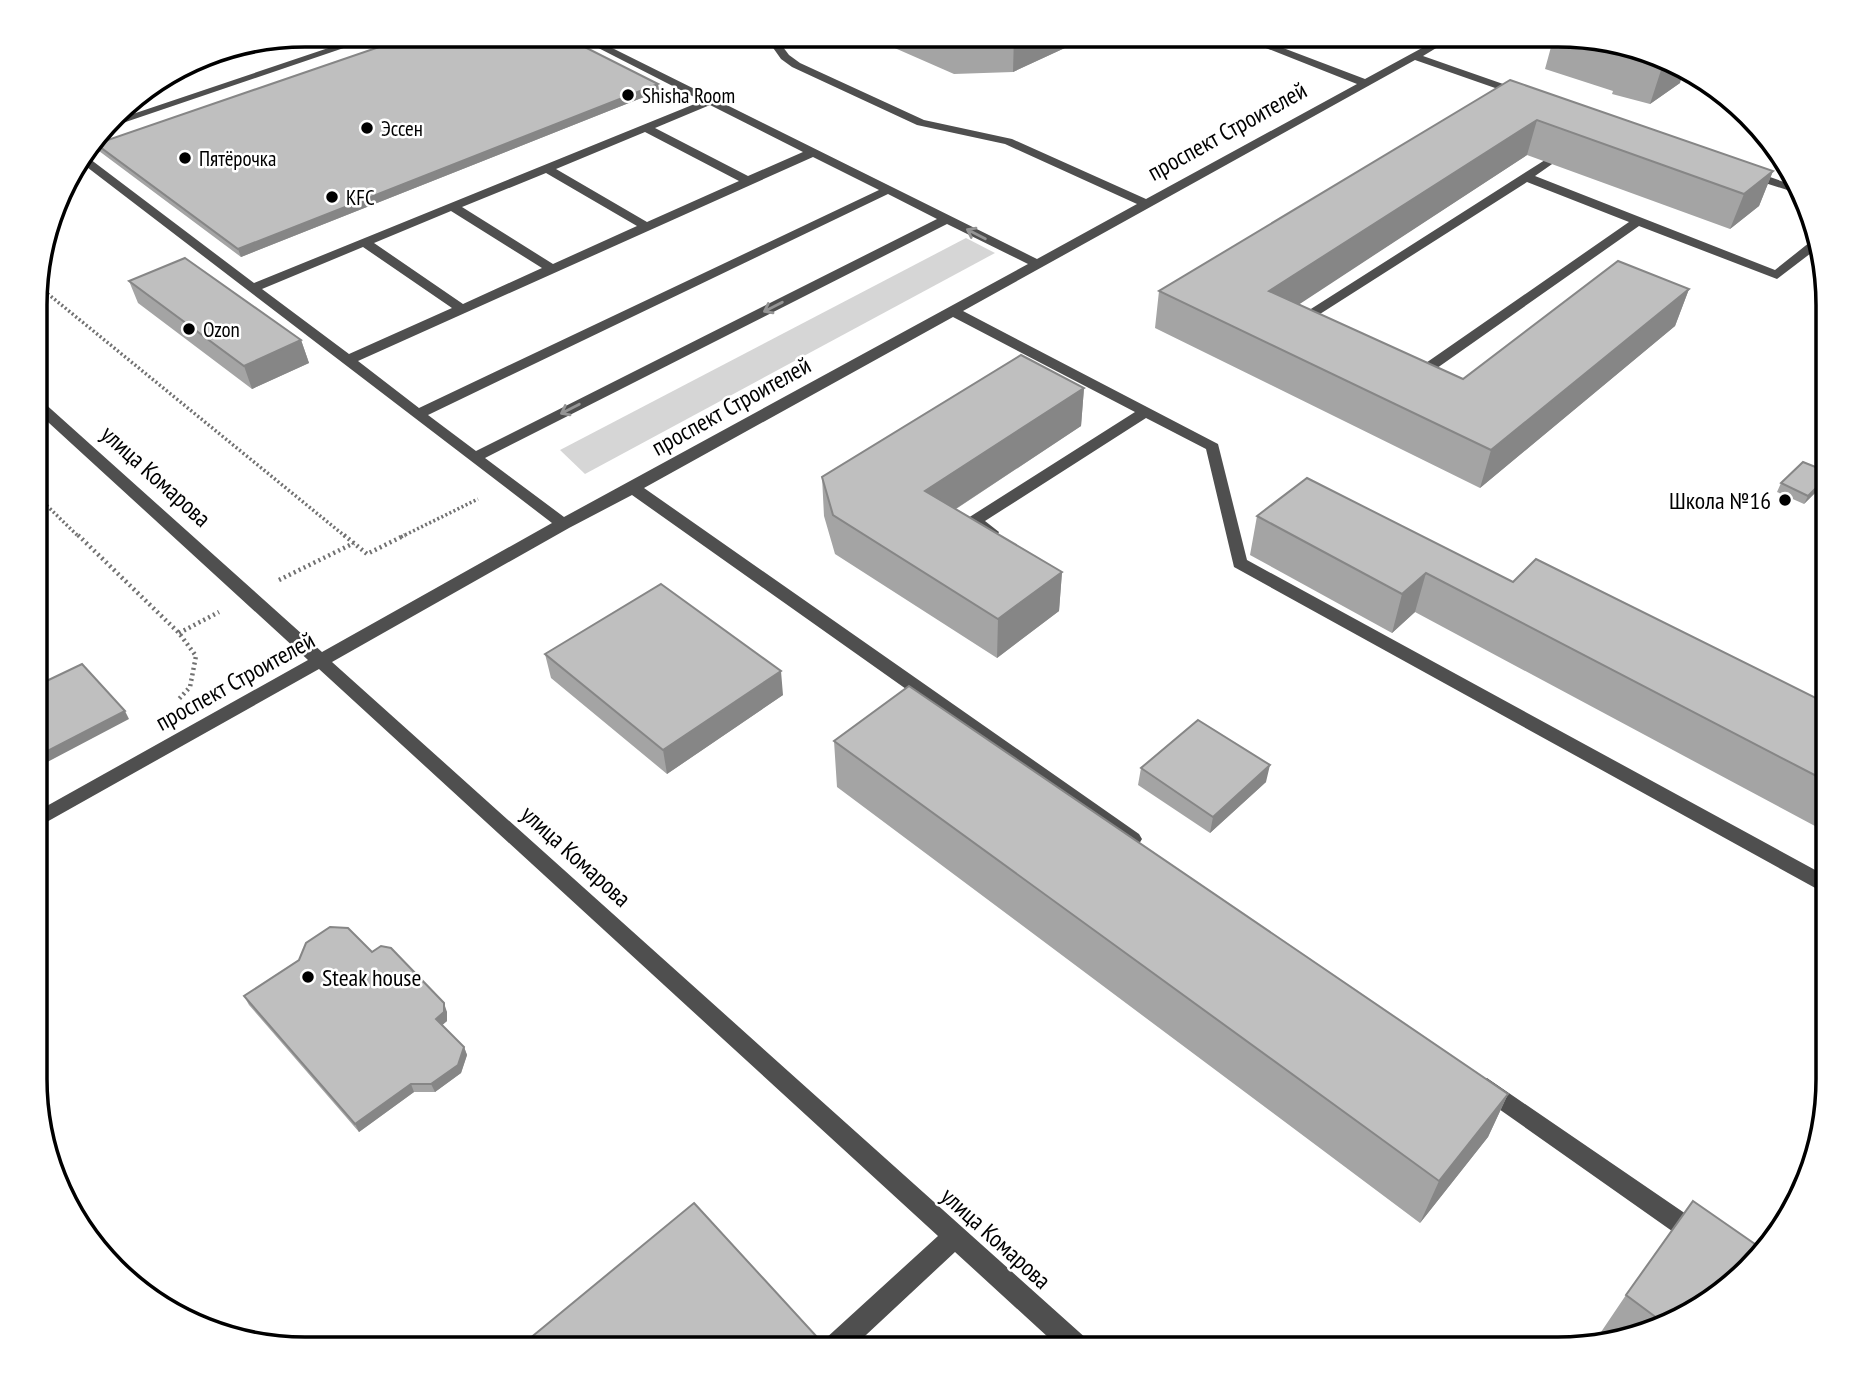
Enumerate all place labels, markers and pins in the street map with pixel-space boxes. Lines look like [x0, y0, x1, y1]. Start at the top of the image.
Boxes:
place label: Shisha Room [642, 82, 735, 109]
marker: Shisha Room [620, 87, 636, 103]
place label: Эссен [381, 115, 423, 142]
marker: Эссен [359, 120, 375, 136]
place label: Пятёрочка [199, 145, 276, 172]
marker: Пятёрочка [177, 150, 193, 166]
place label: KFC [346, 184, 375, 211]
marker: KFC [324, 189, 340, 205]
place label: Ozon [203, 316, 240, 343]
marker: Ozon [181, 321, 197, 337]
place label: Школа №16 [1669, 485, 1771, 516]
marker: Школа №16 [1777, 492, 1793, 508]
place label: Steak house [322, 962, 421, 993]
marker: Steak house [300, 969, 316, 985]

